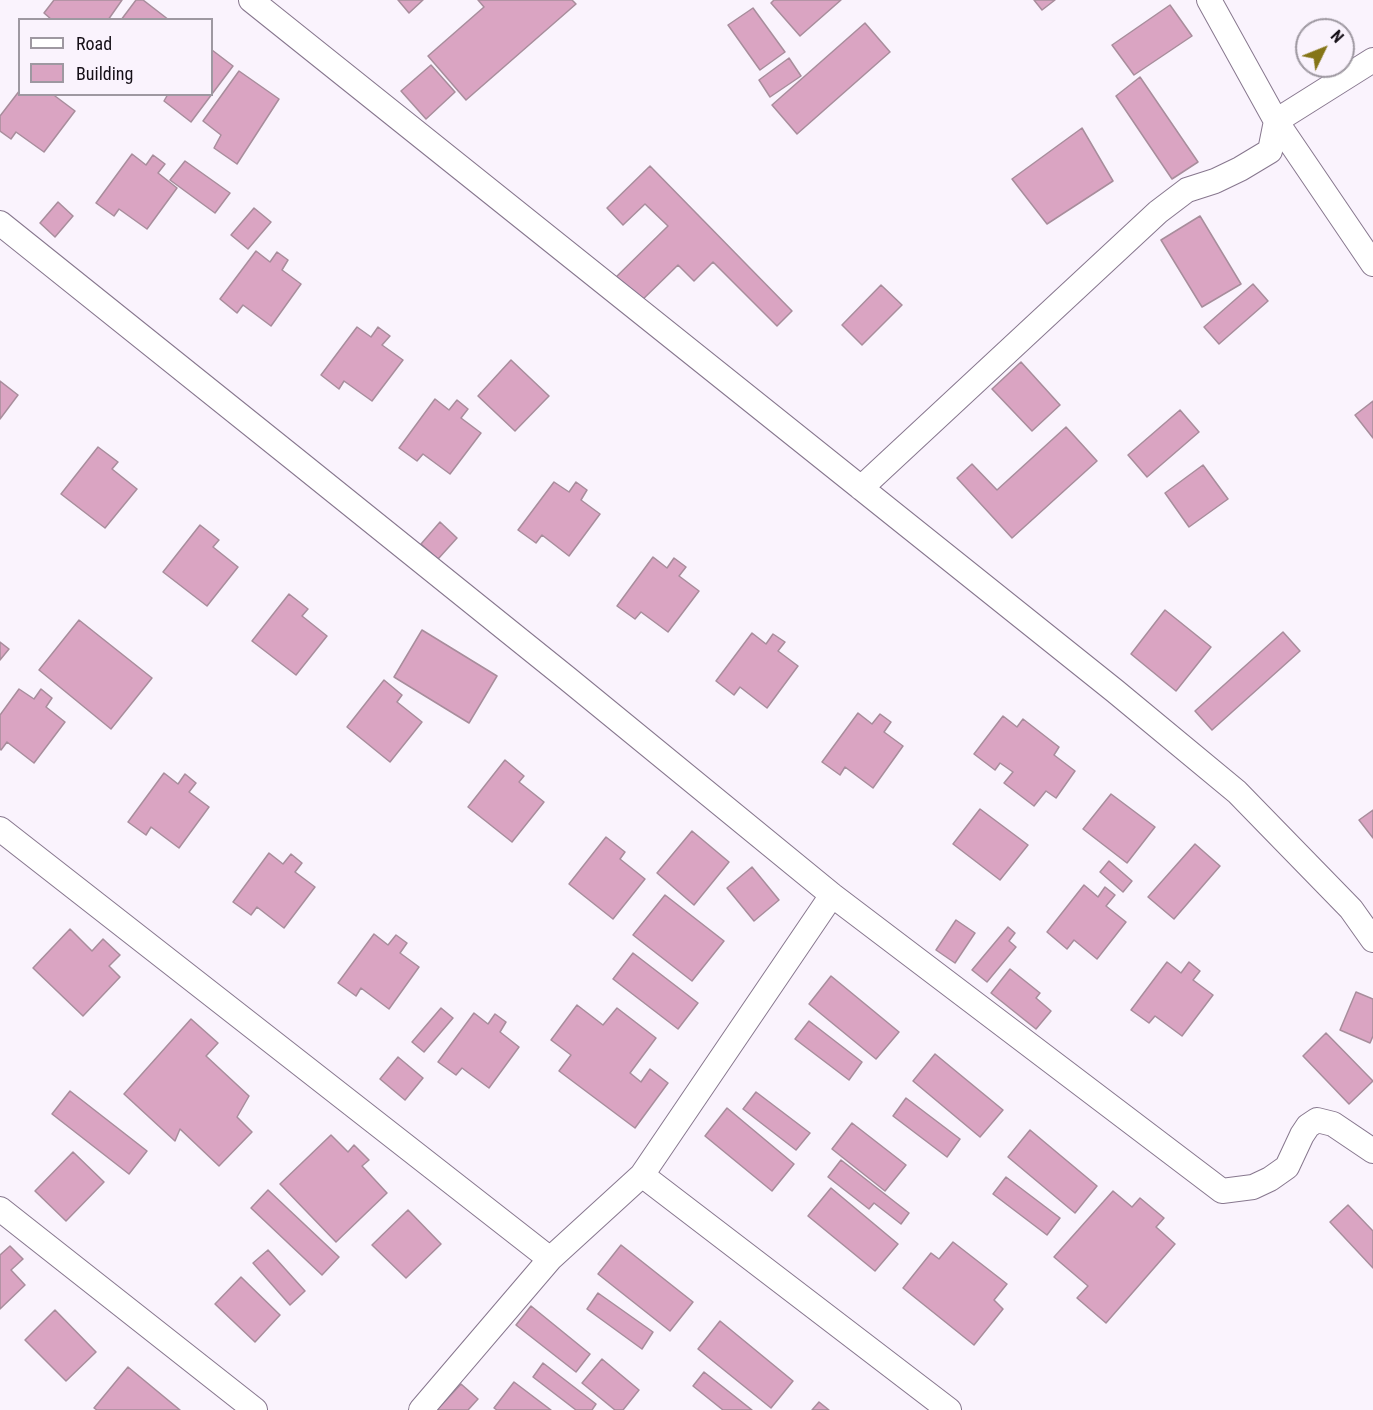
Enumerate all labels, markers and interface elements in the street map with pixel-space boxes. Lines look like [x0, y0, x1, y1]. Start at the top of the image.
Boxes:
legend [18, 18, 213, 96]
north arrow [1295, 18, 1355, 78]
text: N [1327, 27, 1347, 47]
text: Road [76, 33, 112, 54]
text: Building [76, 63, 133, 84]

